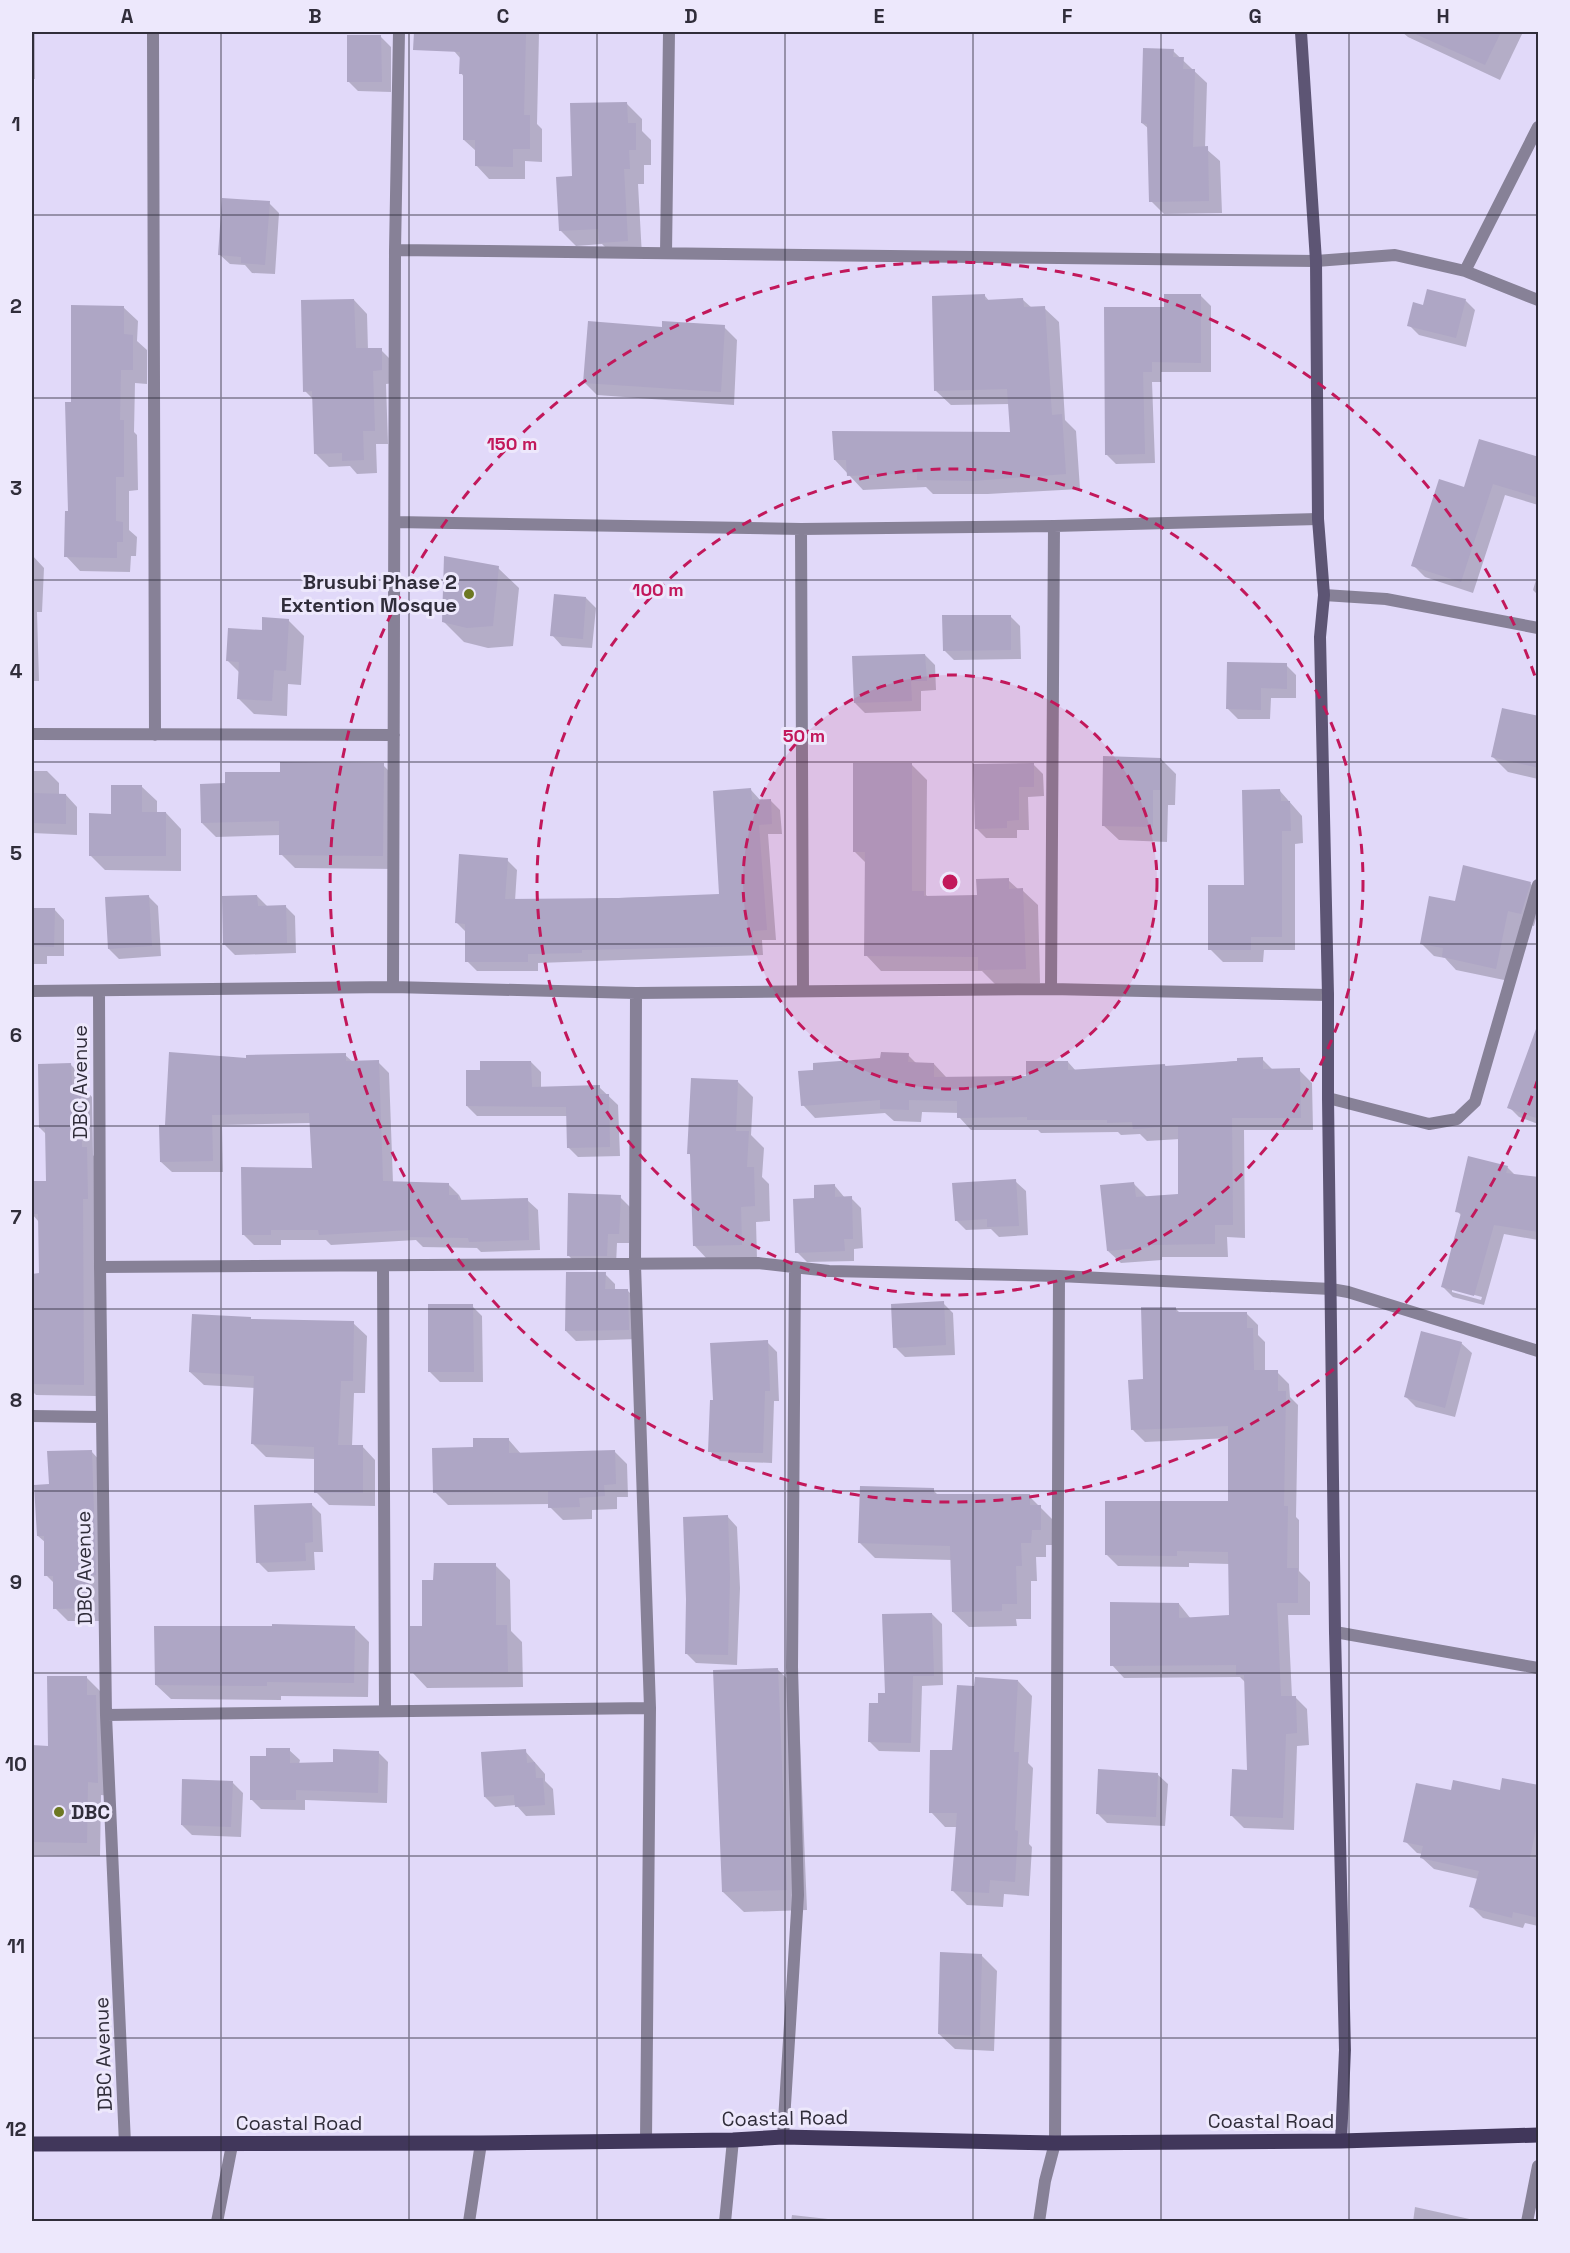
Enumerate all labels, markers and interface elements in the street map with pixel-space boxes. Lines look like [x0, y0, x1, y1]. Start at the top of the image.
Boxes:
text: A [121, 3, 134, 29]
text: B [308, 3, 322, 29]
text: C [497, 3, 510, 29]
text: D [684, 3, 698, 29]
text: E [873, 3, 885, 29]
text: F [1062, 3, 1073, 29]
text: G [1248, 3, 1262, 29]
text: H [1436, 3, 1450, 29]
text: 1 [11, 111, 21, 137]
text: 2 [10, 293, 22, 319]
text: 150 m [487, 432, 537, 455]
text: 3 [10, 475, 22, 501]
place label: Brusubi Phase 2 Extention Mosque [281, 569, 457, 618]
text: 100 m [632, 578, 684, 601]
marker: Brusubi Phase 2 Extention Mosque [462, 587, 476, 601]
text: 4 [10, 658, 23, 684]
text: 50 m [783, 724, 825, 747]
text: 5 [10, 840, 22, 866]
centre of rings [940, 872, 960, 892]
text: 6 [10, 1022, 22, 1048]
street label: DBC Avenue [67, 1025, 93, 1139]
text: 7 [10, 1204, 22, 1230]
text: 8 [10, 1387, 22, 1413]
street label: DBC Avenue [70, 1511, 98, 1625]
text: 9 [10, 1569, 22, 1595]
text: 10 [5, 1751, 27, 1777]
place label: DBC [71, 1799, 110, 1825]
marker: DBC [52, 1805, 66, 1819]
text: 11 [7, 1933, 25, 1959]
street label: DBC Avenue [88, 1996, 118, 2112]
street label: Coastal Road [721, 2104, 849, 2132]
street label: Coastal Road [1208, 2108, 1334, 2134]
street label: Coastal Road [236, 2110, 362, 2136]
text: 12 [6, 2116, 27, 2142]

